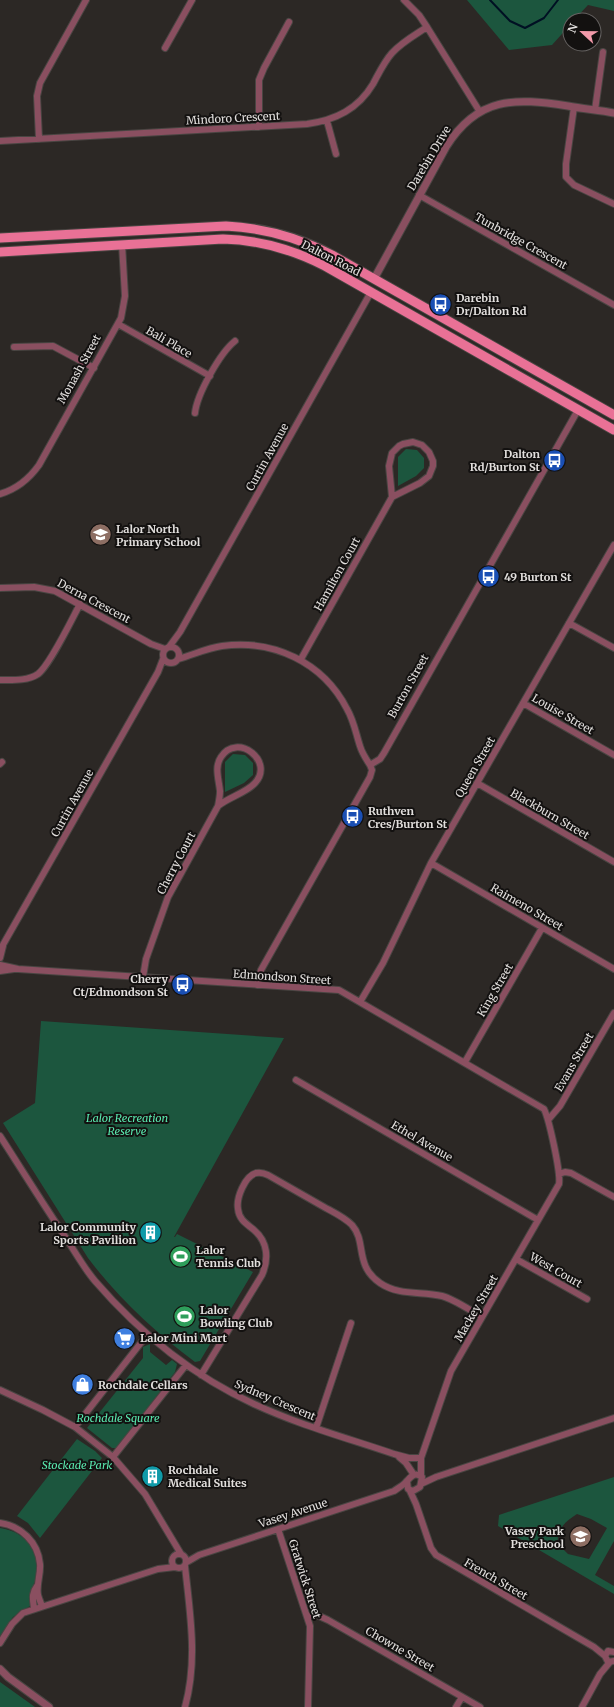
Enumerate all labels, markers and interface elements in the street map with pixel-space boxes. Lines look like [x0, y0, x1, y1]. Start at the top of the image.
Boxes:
north arrow [562, 12, 602, 52]
text: N [565, 21, 581, 35]
street label: Mindoro Crescent [186, 109, 281, 127]
street label: Darebin Drive [404, 123, 454, 193]
street label: Tunbridge Crescent [472, 210, 570, 273]
street label: Dalton Road [299, 237, 363, 279]
bus stop icon: Darebin Dr/Dalton Rd [427, 291, 453, 317]
place label: Darebin Dr/Dalton Rd [456, 291, 527, 318]
street label: Bali Place [144, 323, 195, 361]
street label: Monash Street [54, 331, 104, 406]
street label: Curtin Avenue [243, 420, 291, 493]
place label: Dalton Rd/Burton St [470, 447, 541, 474]
bus stop icon: Dalton Rd/Burton St [542, 447, 568, 473]
school or university icon: Lalor North Primary School [87, 522, 113, 548]
place label: Lalor North Primary School [116, 522, 201, 549]
street label: Hamilton Court [311, 534, 363, 613]
bus stop icon: 49 Burton St [476, 564, 502, 590]
place label: 49 Burton St [504, 570, 572, 584]
street label: Derna Crescent [55, 576, 133, 626]
street label: Burton Street [385, 651, 432, 720]
street label: Louise Street [530, 691, 597, 738]
street label: Queen Street [452, 733, 498, 800]
street label: Curtin Avenue [48, 766, 96, 839]
street label: Blackburn Street [508, 786, 593, 843]
bus stop icon: Ruthven Cres/Burton St [340, 804, 366, 830]
place label: Ruthven Cres/Burton St [368, 804, 448, 831]
street label: Cherry Court [154, 829, 199, 897]
street label: Raimeno Street [488, 881, 566, 934]
street label: King Street [474, 960, 516, 1019]
street label: Edmondson Street [233, 967, 332, 987]
place label: Cherry Ct/Edmondson St [73, 972, 169, 999]
bus stop icon: Cherry Ct/Edmondson St [170, 972, 196, 998]
street label: Evans Street [552, 1030, 597, 1094]
park label: Lalor Recreation Reserve [86, 1111, 168, 1138]
street label: Ethel Avenue [389, 1118, 455, 1164]
place label: Lalor Community Sports Pavilion [40, 1220, 137, 1247]
building icon: Lalor Community Sports Pavilion [138, 1220, 164, 1246]
sports icon: Lalor Tennis Club [167, 1243, 193, 1269]
place label: Lalor Tennis Club [196, 1243, 261, 1270]
street label: West Court [526, 1249, 585, 1291]
street label: Mackey Street [451, 1271, 501, 1344]
sports icon: Lalor Bowling Club [171, 1303, 197, 1329]
place label: Lalor Bowling Club [200, 1303, 273, 1330]
supermarket icon: Lalor Mini Mart [112, 1325, 138, 1351]
place label: Lalor Mini Mart [140, 1331, 228, 1345]
shop icon: Rochdale Cellars [70, 1372, 96, 1398]
street label: Sydney Crescent [232, 1377, 318, 1424]
place label: Rochdale Cellars [98, 1378, 188, 1392]
park label: Rochdale Square [76, 1411, 160, 1425]
park label: Stockade Park [42, 1458, 112, 1472]
building icon: Rochdale Medical Suites [139, 1463, 165, 1489]
place label: Rochdale Medical Suites [168, 1463, 247, 1490]
street label: Vasey Avenue [256, 1495, 329, 1531]
place label: Vasey Park Preschool [504, 1524, 565, 1551]
school or university icon: Vasey Park Preschool [567, 1524, 593, 1550]
street label: Gratwick Street [286, 1538, 325, 1621]
street label: French Street [462, 1555, 531, 1603]
street label: Chowne Street [363, 1624, 438, 1675]

